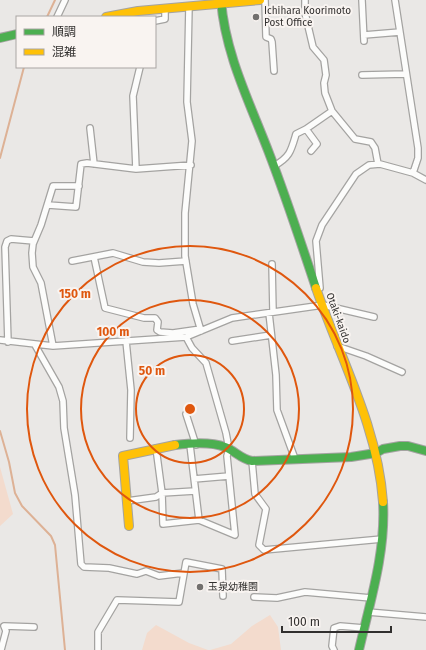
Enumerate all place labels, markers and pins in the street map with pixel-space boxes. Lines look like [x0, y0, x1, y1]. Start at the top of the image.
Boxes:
place label: Ichihara Koorimoto Post Office [264, 5, 351, 29]
marker: Ichihara Koorimoto Post Office [251, 12, 261, 22]
centre of rings [183, 402, 197, 416]
place label: 玉泉幼稚園 [208, 581, 258, 593]
marker: 玉泉幼稚園 [195, 582, 205, 592]

